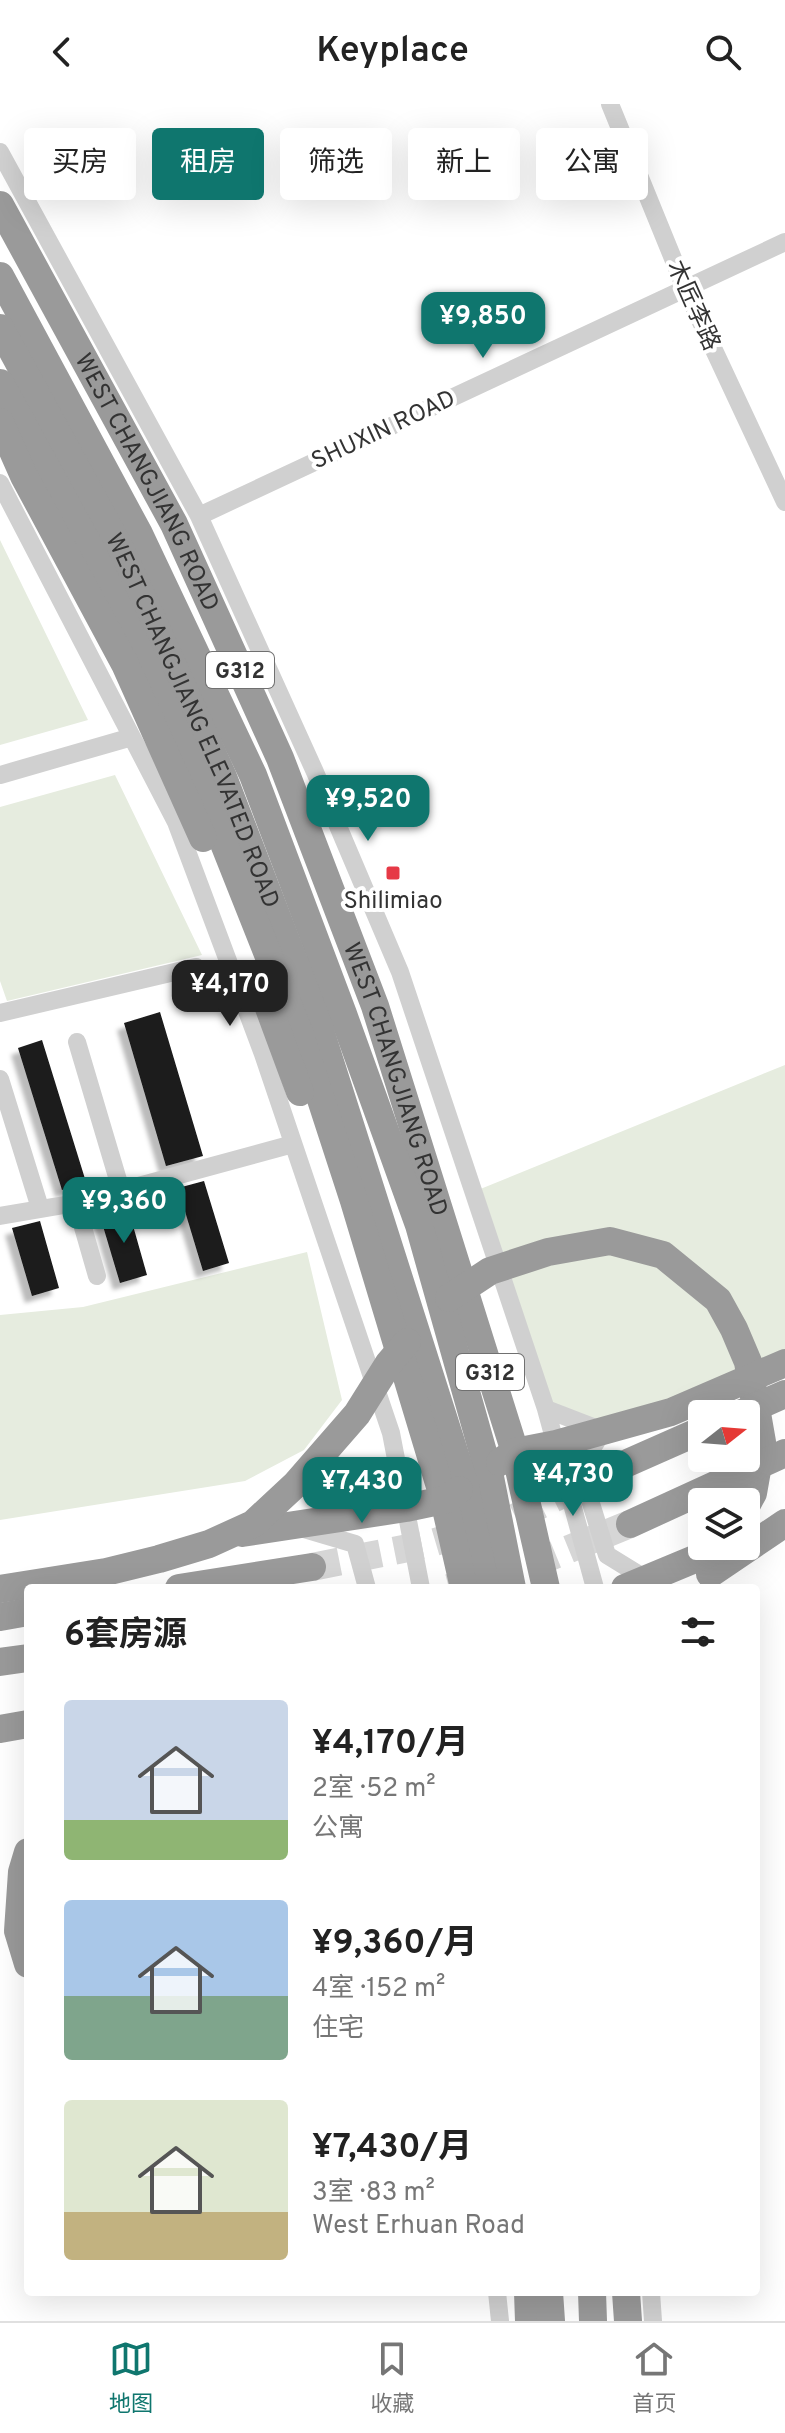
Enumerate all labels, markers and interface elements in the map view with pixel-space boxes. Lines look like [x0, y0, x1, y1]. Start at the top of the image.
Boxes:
text: Keyplace [316, 29, 469, 75]
icon: back [40, 30, 84, 74]
icon: search [701, 30, 745, 74]
chip: 买房 [24, 128, 136, 200]
chip: 租房 [152, 128, 264, 200]
chip: 筛选 [280, 128, 392, 200]
chip: 新上 [408, 128, 520, 200]
chip: 公寓 [536, 128, 648, 200]
street label: 木匠李路 [659, 256, 725, 356]
pin: ¥9,850 [418, 292, 548, 360]
text: ¥9,850 [439, 301, 527, 334]
street label: WEST CHANGJIANG ROAD [67, 349, 225, 617]
street label: SHUXIN ROAD [307, 384, 461, 477]
street label: WEST CHANGJIANG ELEVATED ROAD [98, 528, 285, 913]
road number: G312 [206, 652, 274, 688]
pin: ¥9,520 [303, 775, 433, 843]
text: ¥9,520 [324, 784, 412, 817]
marker: Shilimiao [384, 864, 402, 882]
place label: Shilimiao [343, 887, 443, 917]
street label: WEST CHANGJIANG ROAD [335, 939, 453, 1220]
pin: ¥4,170 [165, 960, 295, 1028]
text: ¥4,170 [190, 969, 270, 1002]
pin: ¥9,360 [59, 1177, 189, 1245]
text: ¥9,360 [81, 1186, 167, 1219]
road number: G312 [456, 1354, 524, 1390]
north arrow [688, 1400, 760, 1472]
map controls [688, 1400, 760, 1560]
pin: ¥4,730 [508, 1450, 638, 1518]
pin: ¥7,430 [297, 1457, 427, 1525]
text: ¥4,730 [532, 1459, 614, 1492]
text: ¥7,430 [321, 1466, 403, 1499]
button: layers [688, 1488, 760, 1560]
icon: filters [676, 1610, 720, 1654]
text: 6套房源 [64, 1615, 187, 1658]
text: ¥4,170/月 [312, 1723, 469, 1766]
icon: home [128, 1732, 224, 1828]
text: 2室 · 52 m² [312, 1773, 436, 1806]
text: 公寓 [312, 1813, 364, 1846]
text: ¥9,360/月 [312, 1923, 477, 1966]
icon: home [128, 1932, 224, 2028]
text: 4室 · 152 m² [312, 1973, 446, 2006]
text: 住宅 [312, 2013, 364, 2046]
text: ¥7,430/月 [312, 2127, 472, 2170]
icon: home [128, 2132, 224, 2228]
text: 3室 · 83 m² [312, 2177, 435, 2210]
text: West Erhuan Road [312, 2210, 525, 2243]
tab: 地图 [109, 2337, 153, 2419]
tab: 收藏 [370, 2337, 414, 2419]
tab: 首页 [632, 2337, 676, 2419]

